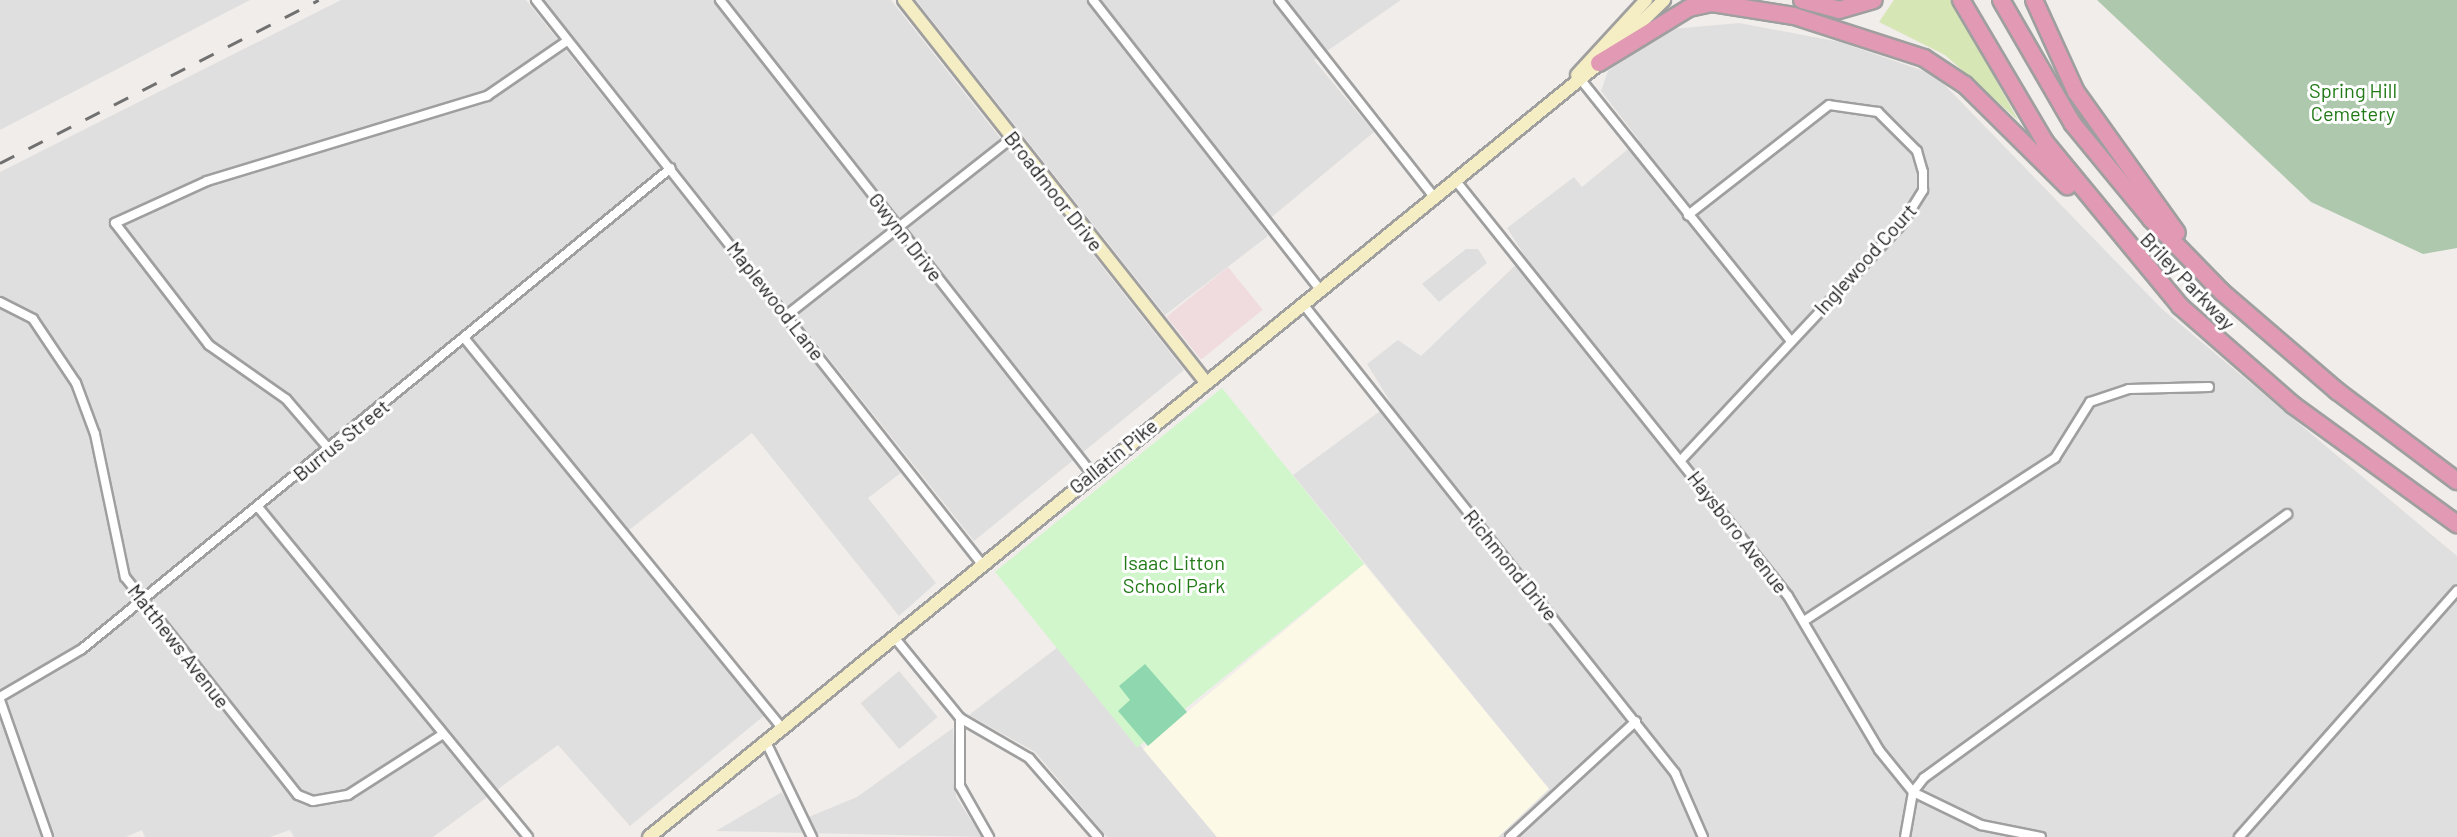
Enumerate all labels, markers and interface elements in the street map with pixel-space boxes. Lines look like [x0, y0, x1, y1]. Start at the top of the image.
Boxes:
park label: Spring Hill Cemetery [2309, 78, 2397, 125]
street label: Broadmoor Drive [1000, 126, 1108, 256]
street label: Gwynn Drive [864, 188, 948, 286]
street label: Inglewood Court [1809, 199, 1921, 319]
street label: Briley Parkway [2136, 227, 2240, 335]
street label: Maplewood Lane [722, 237, 830, 365]
street label: Burrus Street [288, 394, 394, 486]
street label: Gallatin Pike [1064, 413, 1162, 499]
street label: Haysboro Avenue [1683, 466, 1793, 598]
street label: Richmond Drive [1459, 505, 1563, 625]
park label: Isaac Litton School Park [1123, 551, 1225, 598]
street label: Matthews Avenue [123, 579, 235, 713]

